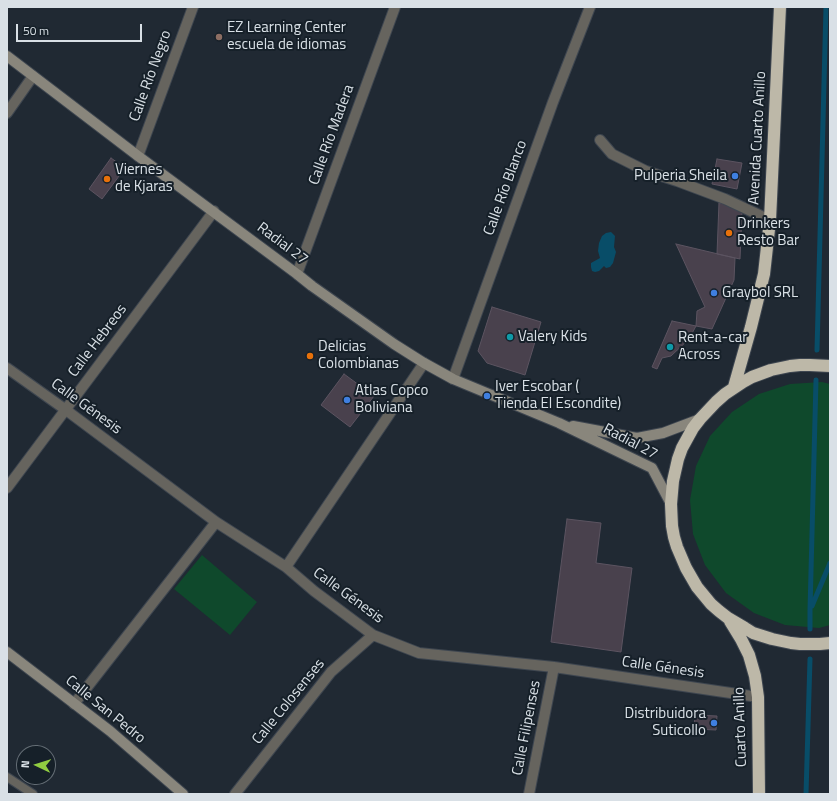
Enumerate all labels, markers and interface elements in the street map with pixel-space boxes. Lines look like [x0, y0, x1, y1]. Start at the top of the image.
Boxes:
scale bar [18, 16, 144, 42]
place label: EZ Learning Center escuela de idiomas [227, 19, 346, 54]
text: 50 m [23, 21, 49, 40]
street label: Calle Río Negro [126, 28, 176, 124]
marker: EZ Learning Center escuela de idiomas [214, 32, 224, 42]
street label: Avenida Cuarto Anillo [746, 71, 770, 205]
street label: Calle Río Madera [305, 82, 359, 188]
street label: Calle Río Blanco [480, 138, 532, 238]
place label: Viernes de Kjaras [115, 161, 173, 196]
place label: Pulperia Sheila [634, 167, 727, 185]
marker: Pulperia Sheila [730, 171, 740, 181]
marker: Viernes de Kjaras [102, 174, 112, 184]
place label: Drinkers Resto Bar [737, 215, 799, 250]
street label: Radial 27 [253, 219, 311, 269]
marker: Drinkers Resto Bar [724, 228, 734, 238]
place label: Graybol SRL [722, 284, 798, 302]
marker: Graybol SRL [709, 288, 719, 298]
street label: Calle Hebreos [65, 301, 131, 381]
place label: Valery Kids [518, 328, 587, 346]
place label: Rent-a-car Across [678, 329, 747, 364]
marker: Valery Kids [505, 332, 515, 342]
place label: Delicias Colombianas [318, 338, 399, 373]
marker: Rent-a-car Across [665, 342, 675, 352]
marker: Delicias Colombianas [305, 351, 315, 361]
street label: Calle Génesis [47, 375, 125, 439]
place label: Iver Escobar ( Tienda El Escondite) [495, 378, 621, 413]
place label: Atlas Copco Boliviana [355, 382, 428, 417]
marker: Iver Escobar ( Tienda El Escondite) [482, 391, 492, 401]
marker: Atlas Copco Boliviana [342, 395, 352, 405]
street label: Radial 27 [600, 420, 660, 464]
street label: Calle Génesis [309, 564, 387, 628]
street label: Calle Génesis [621, 653, 705, 683]
street label: Calle Colosenses [249, 656, 329, 748]
street label: Calle San Pedro [61, 672, 149, 748]
street label: Calle Filipenses [509, 679, 545, 777]
street label: Cuarto Anillo [731, 687, 751, 767]
place label: Distribuidora Suticollo [625, 705, 706, 740]
marker: Distribuidora Suticollo [709, 718, 719, 728]
north arrow [16, 745, 56, 785]
text: N [17, 760, 33, 769]

